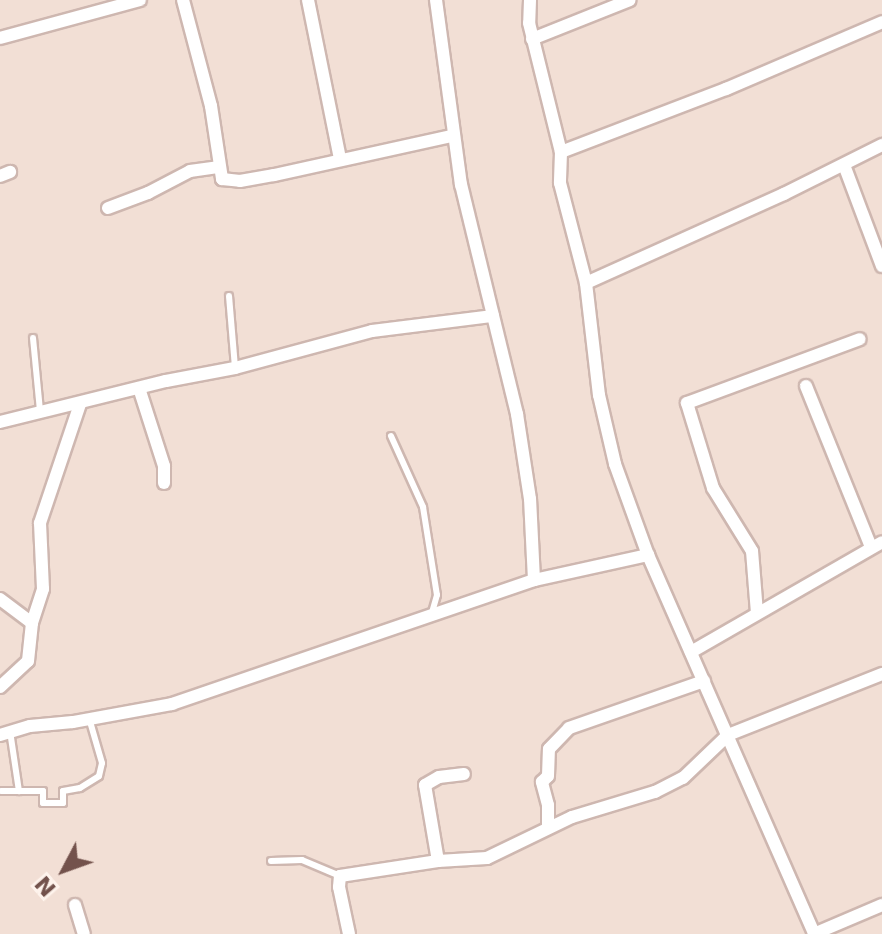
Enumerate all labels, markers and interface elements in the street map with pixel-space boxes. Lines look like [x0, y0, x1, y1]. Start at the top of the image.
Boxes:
north arrow [24, 830, 104, 910]
text: N [30, 871, 61, 901]

